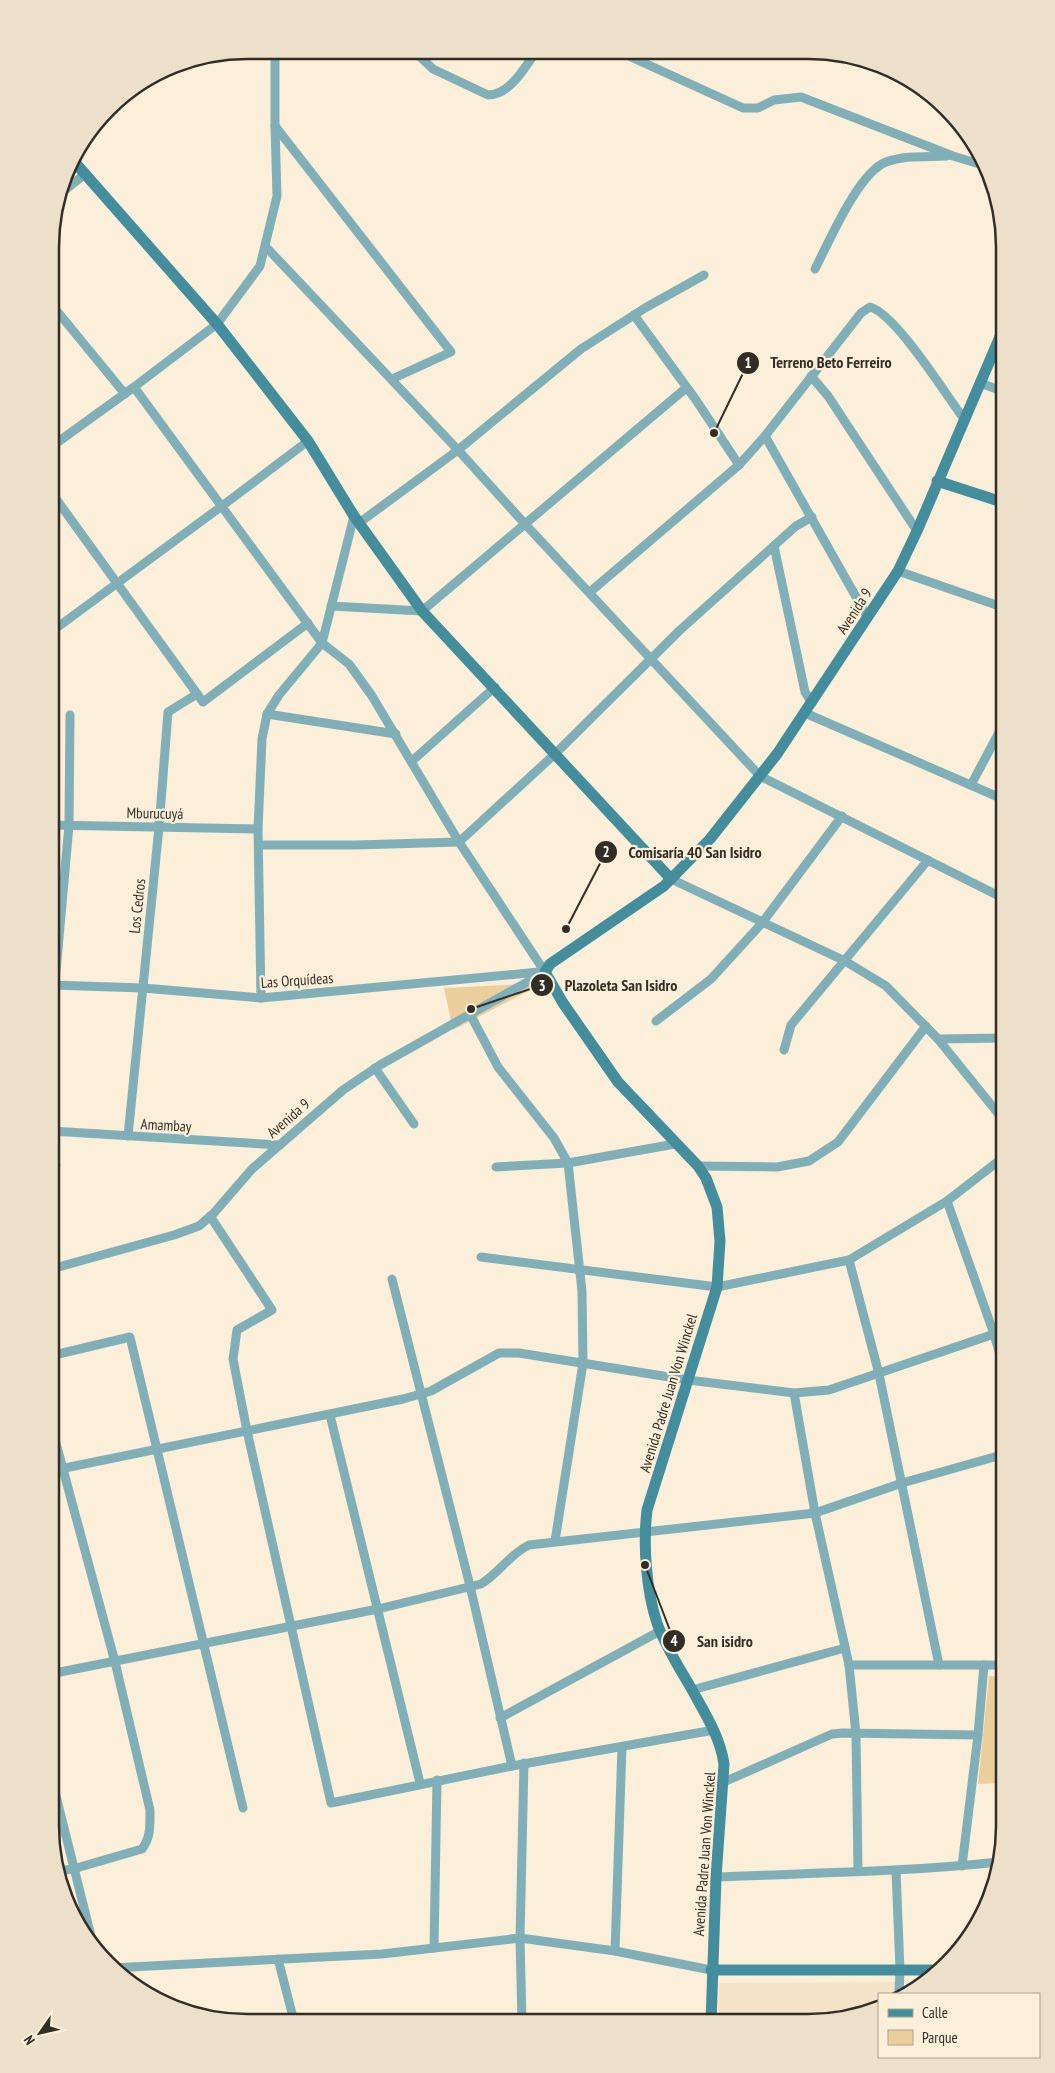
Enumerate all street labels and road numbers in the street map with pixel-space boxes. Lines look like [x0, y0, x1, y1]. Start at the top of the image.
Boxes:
street label: Avenida 9 [832, 584, 876, 638]
street label: Mburucuyá [126, 803, 184, 823]
street label: Los Cedros [125, 878, 149, 934]
street label: Las Orquídeas [260, 968, 334, 992]
street label: Avenida 9 [263, 1094, 313, 1142]
street label: Amambay [140, 1114, 192, 1136]
street label: Avenida Padre Juan Von Winckel [635, 1311, 701, 1475]
street label: Avenida Padre Juan Von Winckel [689, 1771, 719, 1937]

